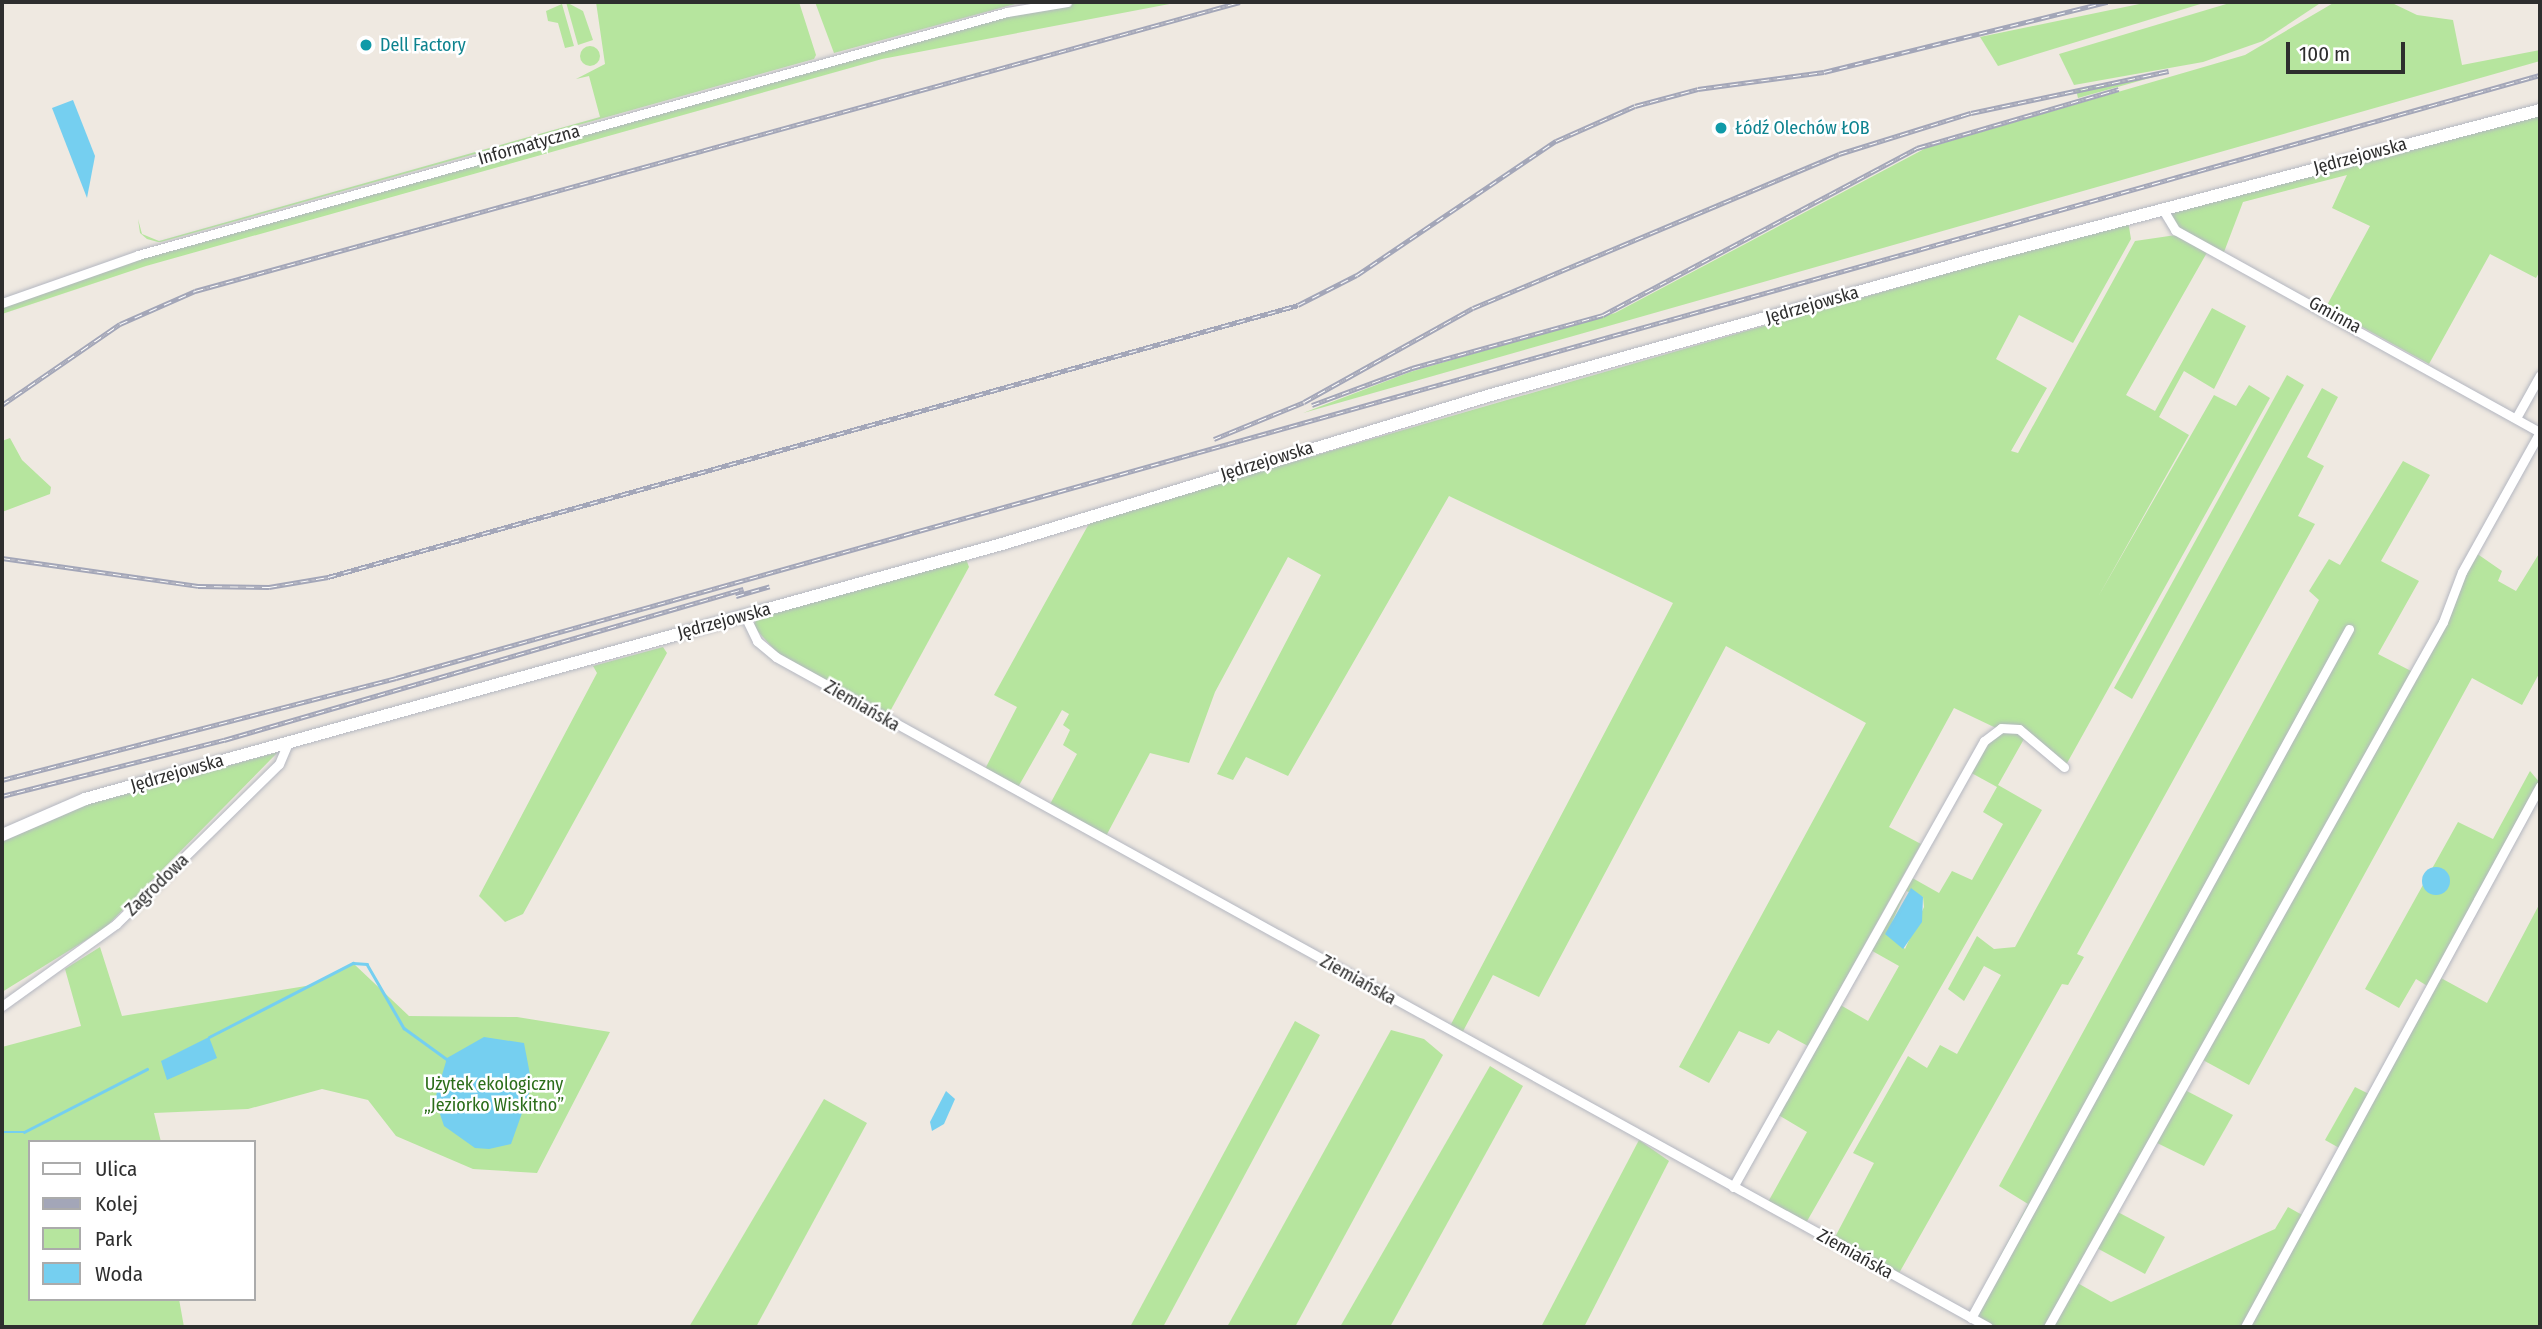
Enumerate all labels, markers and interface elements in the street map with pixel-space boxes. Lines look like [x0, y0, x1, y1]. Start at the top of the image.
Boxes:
scale bar [2290, 28, 2409, 72]
place label: Dell Factory [380, 34, 466, 56]
marker: Dell Factory [358, 37, 374, 53]
text: 100 m [2299, 41, 2350, 67]
place label: Łódź Olechów ŁOB [1735, 117, 1870, 139]
street label: Informatyczna [476, 120, 582, 170]
marker: Łódź Olechów ŁOB [1713, 120, 1729, 136]
street label: Jędrzejowska [2311, 133, 2409, 179]
street label: Jędrzejowska [1763, 281, 1861, 329]
street label: Gminna [2305, 292, 2365, 338]
street label: Jędrzejowska [1218, 437, 1316, 485]
street label: Jędrzejowska [675, 598, 773, 644]
street label: Ziemiańska [821, 676, 903, 736]
street label: Jędrzejowska [128, 749, 226, 797]
street label: Zagrodowa [121, 849, 193, 921]
street label: Ziemiańska [1316, 950, 1400, 1010]
park label: Użytek ekologiczny „Jeziorko Wiskitno” [424, 1074, 564, 1116]
legend [28, 1140, 256, 1301]
text: Ulica [95, 1156, 137, 1182]
text: Kolej [95, 1191, 138, 1217]
street label: Ziemiańska [1813, 1224, 1897, 1284]
text: Park [95, 1226, 132, 1252]
text: Woda [95, 1261, 143, 1287]

